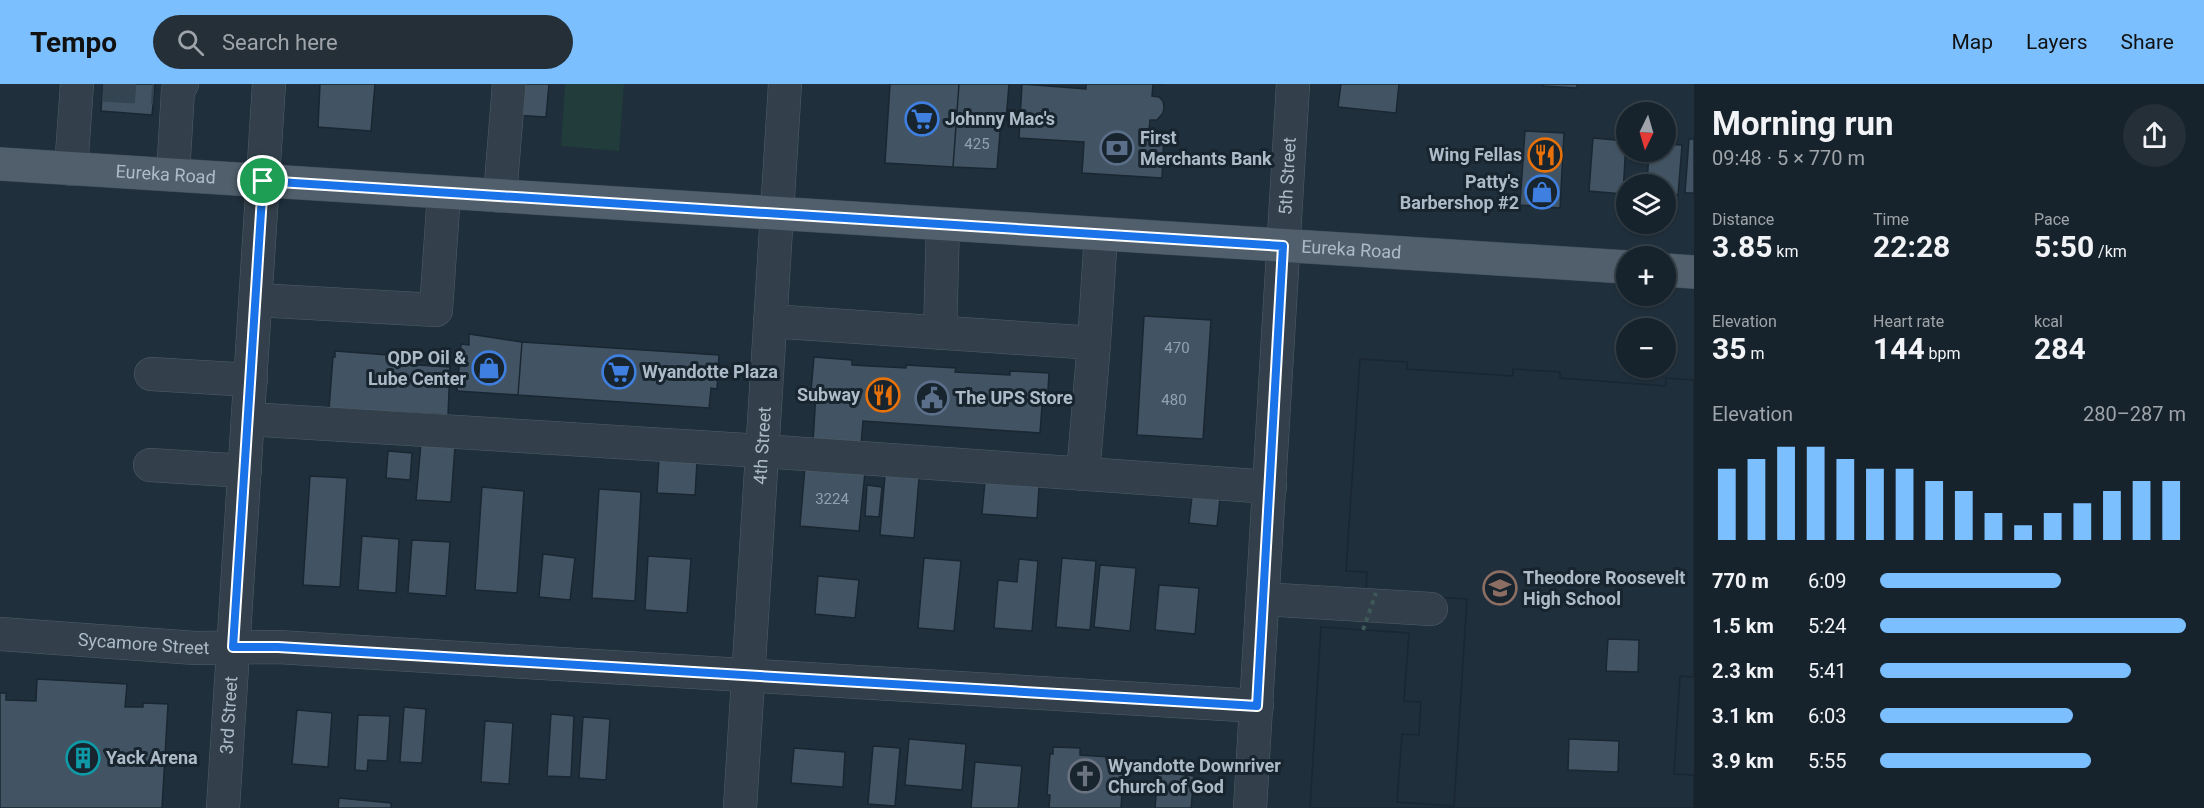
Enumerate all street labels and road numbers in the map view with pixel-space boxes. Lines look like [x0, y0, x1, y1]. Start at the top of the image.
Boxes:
street label: 5th Street [1274, 136, 1300, 216]
street label: Eureka Road [115, 160, 216, 188]
street label: Eureka Road [1301, 235, 1402, 263]
street label: 4th Street [749, 406, 775, 485]
street label: Sycamore Street [77, 629, 210, 658]
street label: 3rd Street [215, 675, 241, 755]

